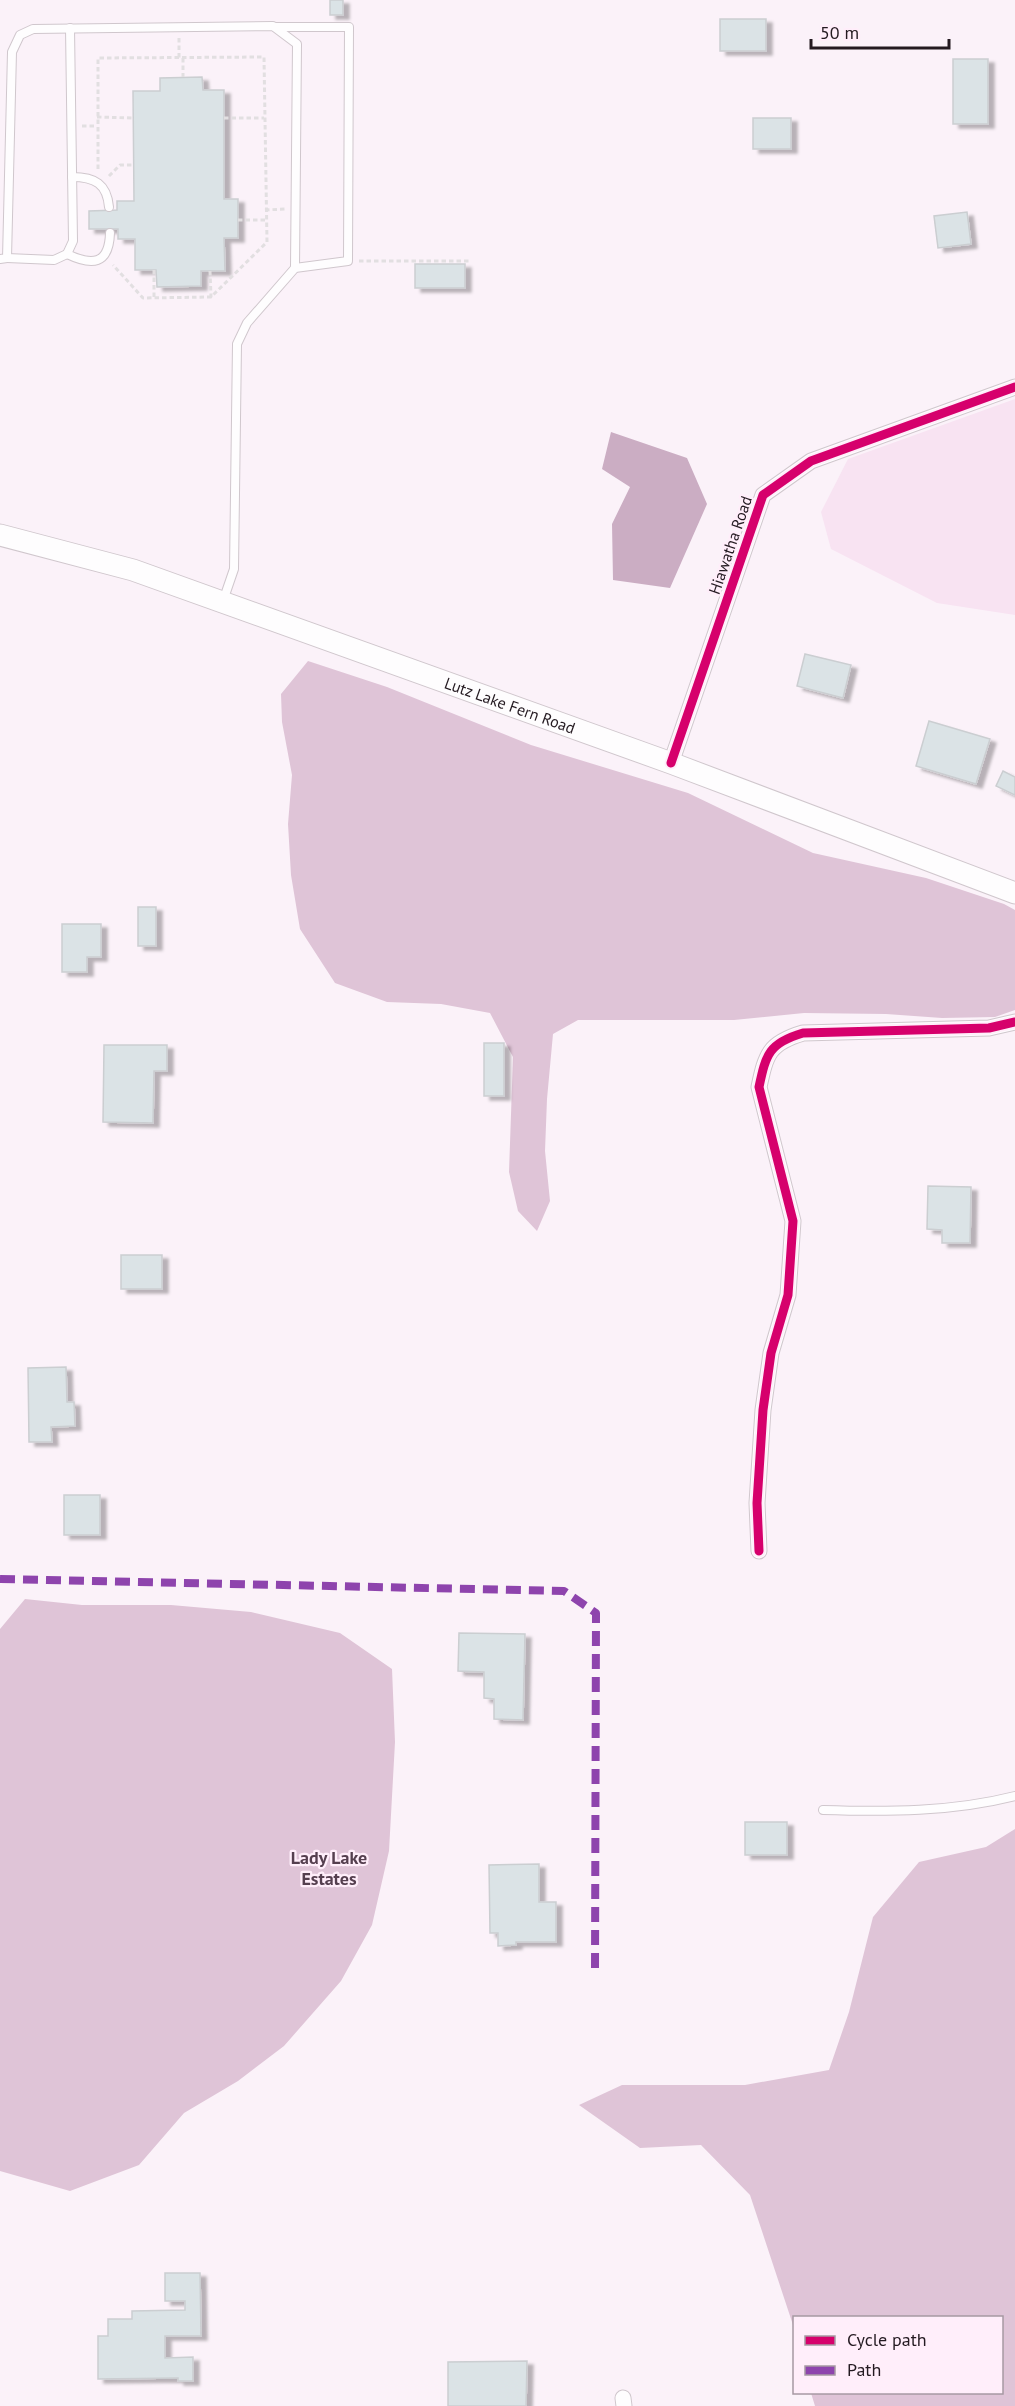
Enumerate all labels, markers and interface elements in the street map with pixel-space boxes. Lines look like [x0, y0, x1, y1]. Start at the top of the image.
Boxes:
scale bar [811, 12, 949, 50]
text: 50 m [820, 21, 859, 44]
street label: Hiawatha Road [704, 493, 756, 597]
street label: Lutz Lake Fern Road [442, 673, 578, 738]
district label: Lady Lake Estates [291, 1846, 367, 1890]
legend [793, 2316, 1003, 2394]
text: Cycle path [847, 2328, 927, 2351]
text: Path [847, 2358, 881, 2381]

